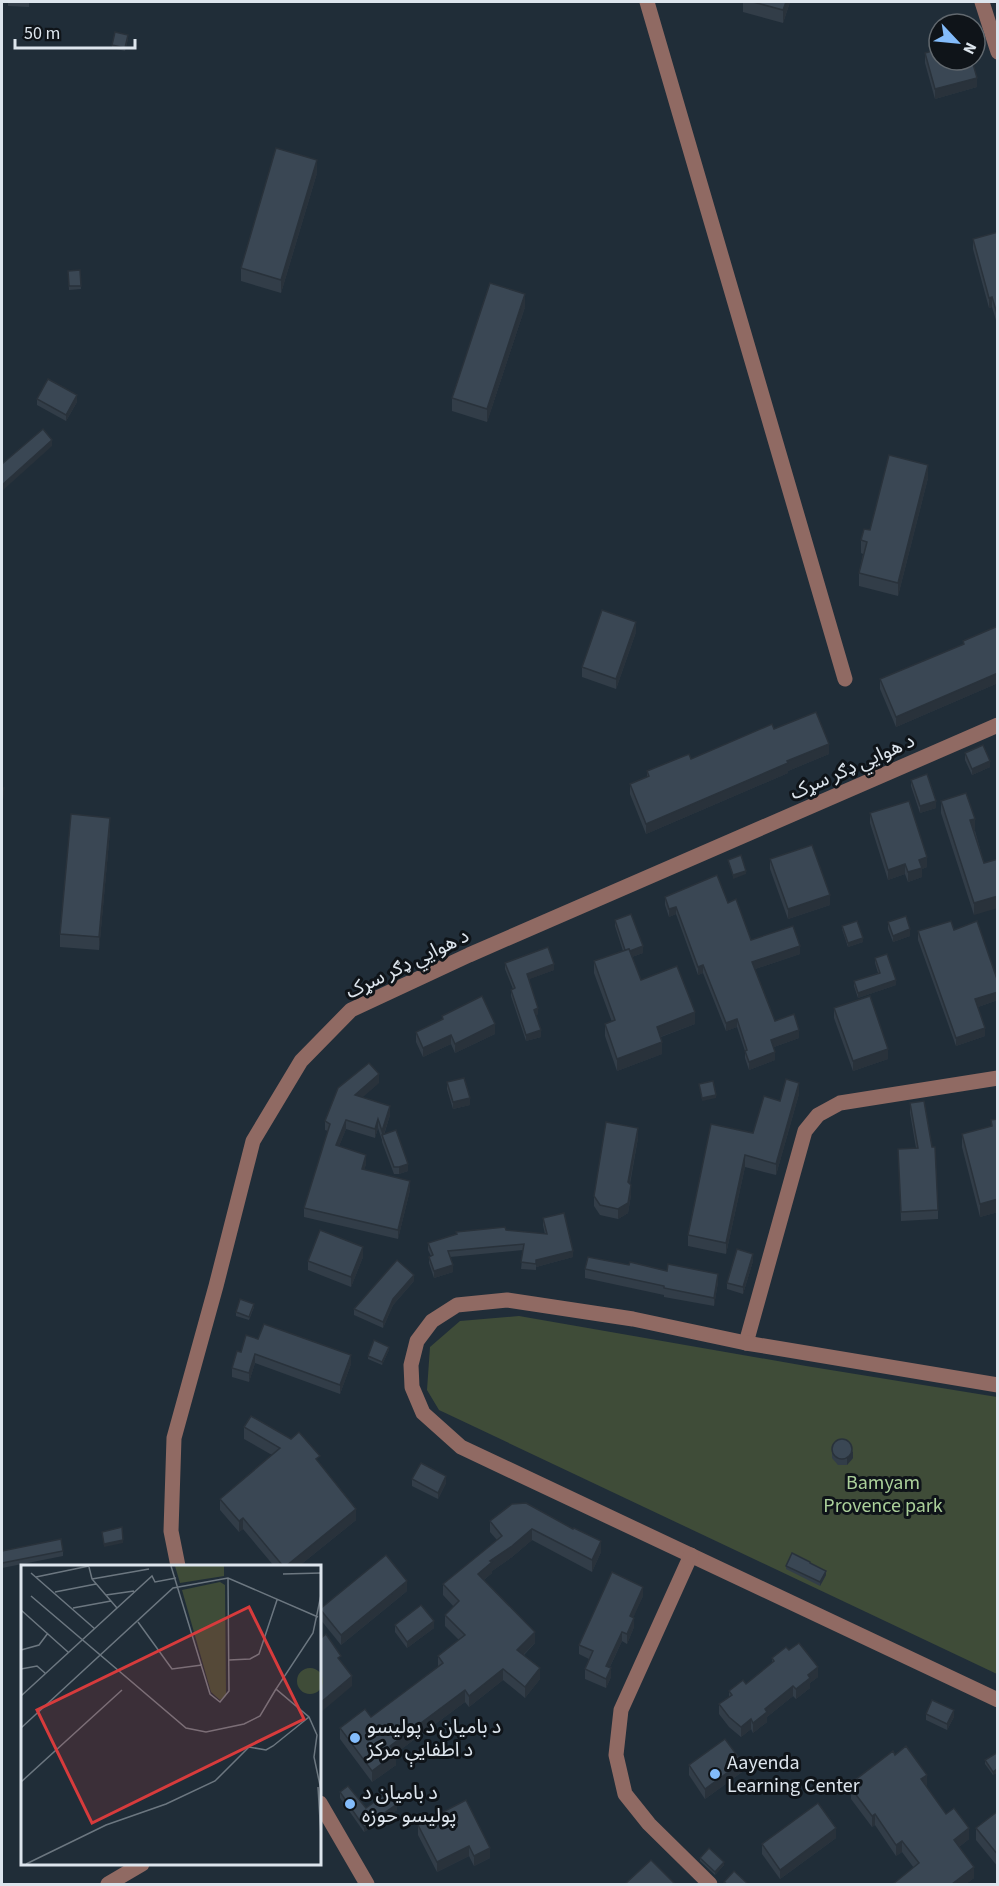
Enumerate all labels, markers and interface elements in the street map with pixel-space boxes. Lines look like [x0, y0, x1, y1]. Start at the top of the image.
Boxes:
scale bar [15, 12, 135, 50]
north arrow [927, 12, 987, 72]
text: 50 m [24, 21, 60, 46]
text: N [957, 39, 982, 58]
street label: د هوايي ډګر سړک [786, 727, 920, 808]
street label: د هوايي ډګر سړک [341, 922, 474, 1006]
park label: Bamyam Provence park [823, 1469, 943, 1520]
inset map [21, 1565, 321, 1865]
place label: د بامیان د پولیسو د اطفايې مرکز [366, 1713, 501, 1767]
marker: د بامیان د پولیسو د اطفايې مرکز [348, 1731, 362, 1745]
place label: Aayenda Learning Center [727, 1749, 860, 1800]
marker: Aayenda Learning Center [708, 1767, 722, 1781]
place label: د بامیان د پولیسو حوزه [362, 1779, 456, 1830]
marker: د بامیان د پولیسو حوزه [343, 1797, 357, 1811]

